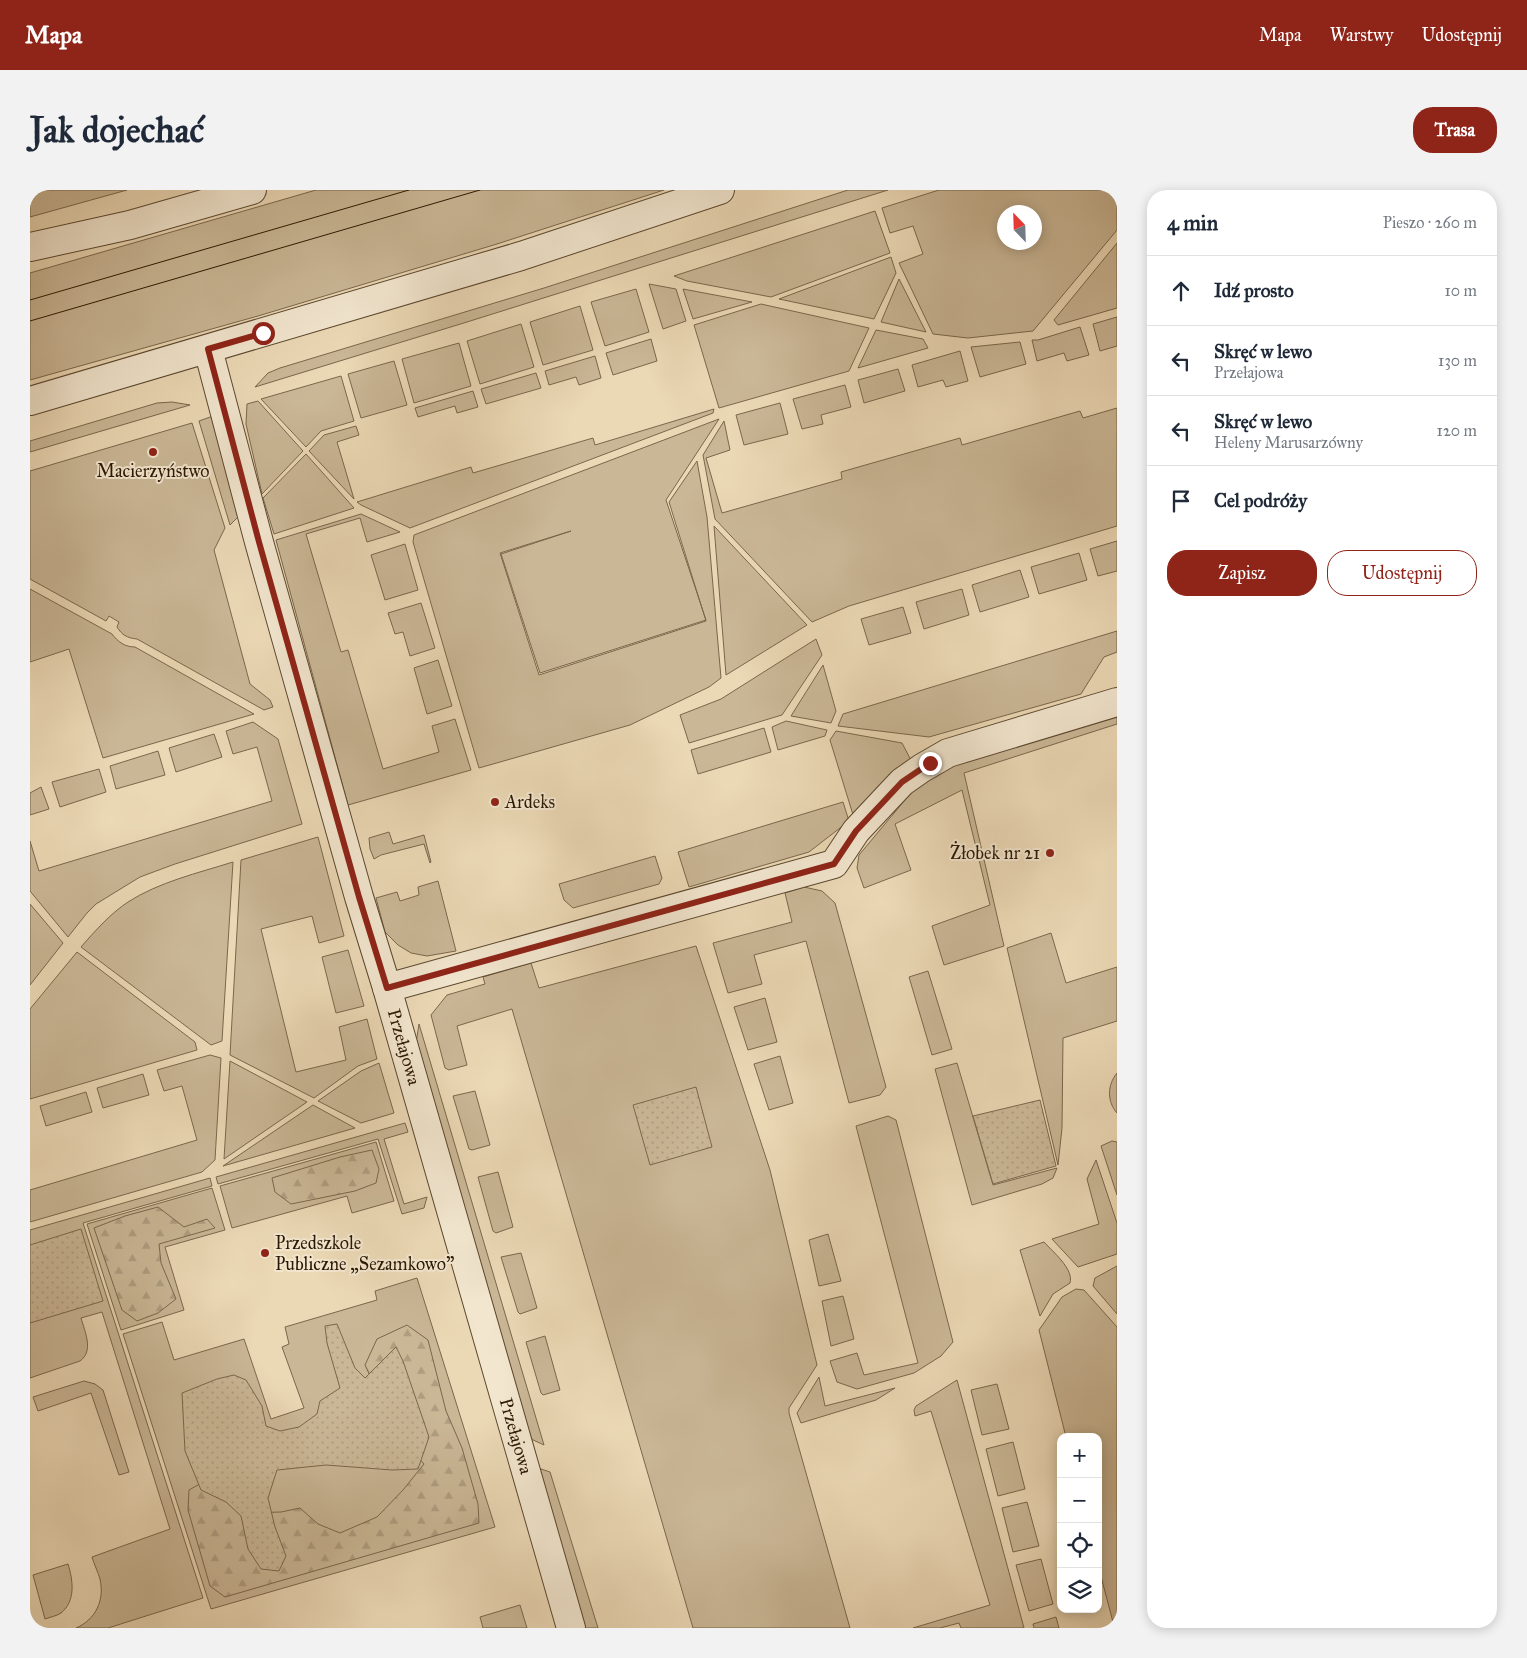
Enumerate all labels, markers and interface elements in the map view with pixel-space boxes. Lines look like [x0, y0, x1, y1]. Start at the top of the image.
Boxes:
text: Mapa [25, 20, 82, 50]
text: Mapa [1259, 24, 1302, 46]
text: Warstwy [1330, 24, 1393, 46]
text: Udostępnij [1421, 24, 1502, 46]
button: Trasa [1413, 107, 1497, 153]
text: Jak dojechać [30, 109, 204, 152]
north arrow [997, 205, 1042, 250]
text: 4 min [1167, 210, 1218, 236]
text: Pieszo · 260 m [1383, 213, 1477, 232]
icon: ahead [1167, 277, 1195, 305]
text: Idź prosto [1214, 279, 1294, 302]
text: 10 m [1445, 281, 1477, 300]
route start [252, 322, 275, 345]
text: Skręć w lewo [1214, 340, 1312, 363]
icon: left [1167, 347, 1195, 375]
text: 130 m [1438, 351, 1477, 370]
text: Przełajowa [1214, 363, 1283, 382]
text: Skręć w lewo [1214, 410, 1312, 433]
icon: left [1167, 417, 1195, 445]
text: 120 m [1437, 421, 1477, 440]
text: Heleny Marusarzówny [1214, 433, 1363, 452]
marker: Macierzyństwo [147, 446, 159, 458]
place label: Macierzyństwo [96, 460, 210, 482]
icon: arrive [1167, 487, 1195, 515]
text: Cel podróży [1214, 489, 1307, 512]
button: Zapisz [1167, 550, 1317, 596]
button: Udostępnij [1327, 550, 1477, 596]
route end [919, 752, 942, 775]
place label: Ardeks [504, 791, 555, 813]
marker: Ardeks [489, 796, 501, 808]
place label: Żłobek nr 21 [950, 841, 1040, 864]
marker: Żłobek nr 21 [1044, 847, 1056, 859]
street label: Przełajowa [383, 1006, 425, 1088]
place label: Przedszkole Publiczne „Sezamkowo” [275, 1232, 454, 1275]
marker: Przedszkole Publiczne „Sezamkowo” [259, 1247, 271, 1259]
street label: Przełajowa [495, 1395, 537, 1477]
map controls [1057, 1433, 1102, 1613]
button: + [1057, 1433, 1102, 1478]
button: − [1057, 1478, 1102, 1523]
button: locate [1057, 1523, 1102, 1568]
button: layers [1057, 1568, 1102, 1613]

